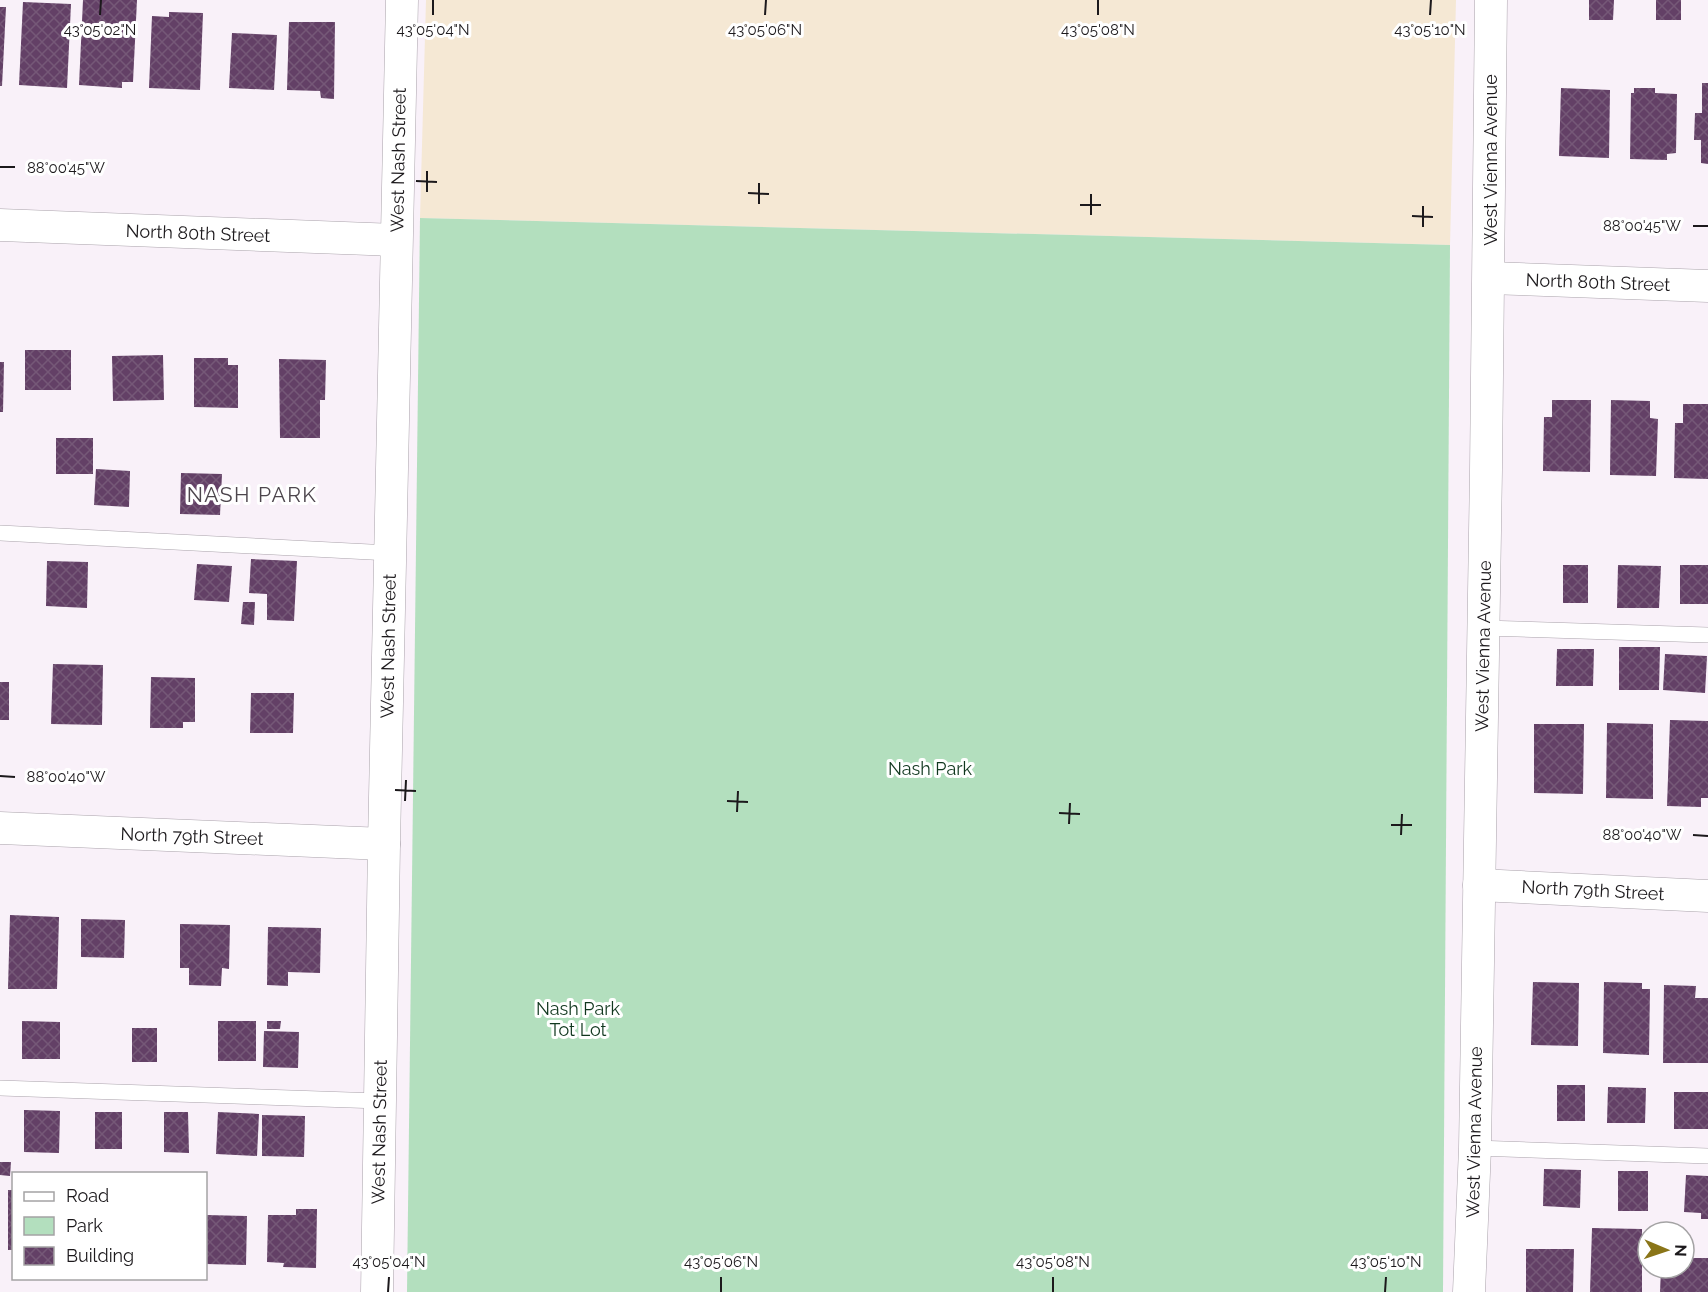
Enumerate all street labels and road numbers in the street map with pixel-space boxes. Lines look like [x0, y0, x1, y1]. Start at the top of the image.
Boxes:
street label: West Vienna Avenue [1480, 74, 1501, 246]
street label: West Nash Street [386, 87, 410, 233]
street label: North 80th Street [125, 220, 271, 246]
street label: North 80th Street [1525, 269, 1671, 295]
street label: West Vienna Avenue [1471, 560, 1495, 732]
street label: West Nash Street [376, 573, 400, 719]
street label: North 79th Street [120, 823, 264, 849]
street label: North 79th Street [1521, 876, 1665, 904]
street label: West Vienna Avenue [1462, 1046, 1486, 1218]
street label: West Nash Street [367, 1059, 391, 1205]

